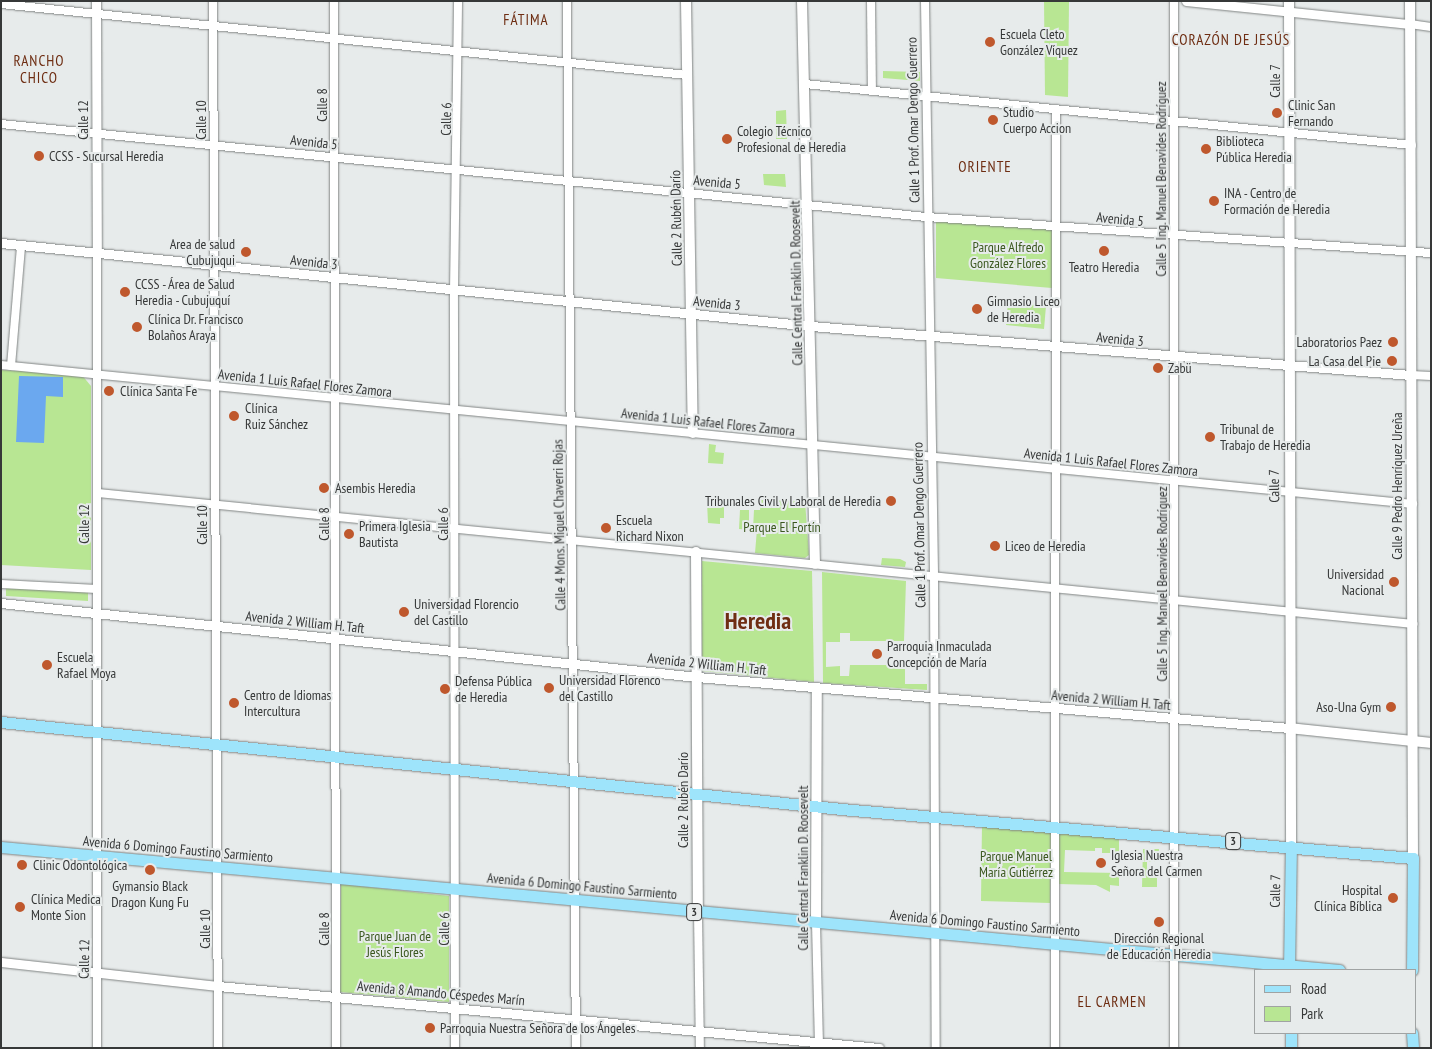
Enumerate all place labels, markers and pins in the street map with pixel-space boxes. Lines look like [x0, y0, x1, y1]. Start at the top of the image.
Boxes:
place label: Escuela Cleto González Víquez [1000, 26, 1079, 58]
marker: Escuela Cleto González Víquez [984, 36, 996, 48]
place label: Clinic San Fernando [1288, 97, 1336, 130]
place label: Studio Cuerpo Accion [1003, 104, 1071, 136]
marker: Clinic San Fernando [1270, 106, 1284, 120]
marker: Studio Cuerpo Accion [987, 114, 999, 126]
place label: Colegio Técnico Profesional de Heredia [737, 123, 846, 156]
marker: Colegio Técnico Profesional de Heredia [721, 133, 733, 145]
place label: Biblioteca Pública Heredia [1216, 133, 1292, 166]
marker: Biblioteca Pública Heredia [1200, 143, 1212, 155]
place label: CCSS - Sucursal Heredia [49, 148, 165, 164]
marker: CCSS - Sucursal Heredia [33, 150, 45, 162]
place label: INA - Centro de Formación de Heredia [1224, 185, 1330, 218]
marker: INA - Centro de Formación de Heredia [1208, 195, 1220, 207]
place label: Area de salud Cubujuqui [170, 236, 235, 268]
marker: Area de salud Cubujuqui [239, 245, 253, 259]
marker: Teatro Heredia [1098, 245, 1110, 257]
place label: Teatro Heredia [1069, 259, 1139, 275]
place label: CCSS - Área de Salud Heredia - Cubujuquí [135, 276, 236, 308]
marker: CCSS - Área de Salud Heredia - Cubujuquí [119, 286, 131, 298]
place label: Gimnasio Liceo de Heredia [987, 293, 1060, 326]
marker: Gimnasio Liceo de Heredia [971, 303, 983, 315]
place label: Clínica Dr. Francisco Bolaños Araya [148, 311, 244, 344]
marker: Clínica Dr. Francisco Bolaños Araya [130, 320, 144, 334]
place label: Laboratorios Paez [1297, 334, 1382, 350]
marker: Laboratorios Paez [1386, 335, 1400, 349]
place label: La Casa del Pie [1308, 353, 1381, 369]
marker: La Casa del Pie [1385, 354, 1399, 368]
place label: Zabü [1168, 360, 1192, 376]
marker: Zabü [1152, 362, 1164, 374]
place label: Clínica Santa Fe [120, 383, 197, 399]
marker: Clínica Santa Fe [102, 384, 116, 398]
place label: Clínica Ruiz Sánchez [245, 400, 308, 432]
marker: Clínica Ruiz Sánchez [227, 409, 241, 423]
place label: Tribunal de Trabajo de Heredia [1220, 421, 1311, 454]
marker: Tribunal de Trabajo de Heredia [1204, 431, 1216, 443]
place label: Asembis Heredia [335, 480, 416, 496]
marker: Asembis Heredia [317, 481, 331, 495]
place label: Tribunales Civil y Laboral de Heredia [705, 493, 881, 509]
marker: Tribunales Civil y Laboral de Heredia [885, 495, 897, 507]
place label: Escuela Richard Nixon [616, 512, 684, 544]
place label: Primera Iglesia Bautista [359, 518, 431, 550]
marker: Escuela Richard Nixon [600, 522, 612, 534]
marker: Primera Iglesia Bautista [343, 528, 355, 540]
place label: Liceo de Heredia [1005, 538, 1086, 554]
marker: Liceo de Heredia [989, 540, 1001, 552]
place label: Universidad Nacional [1327, 566, 1384, 598]
marker: Universidad Nacional [1388, 576, 1400, 588]
place label: Universidad Florencio del Castillo [414, 596, 519, 628]
marker: Universidad Florencio del Castillo [398, 606, 410, 618]
place label: Parroquia Inmaculada Concepción de María [887, 638, 992, 670]
marker: Parroquia Inmaculada Concepción de María [871, 648, 883, 660]
place label: Escuela Rafael Moya [57, 649, 116, 682]
marker: Escuela Rafael Moya [41, 659, 53, 671]
place label: Universidad Florenco del Castillo [559, 672, 661, 704]
place label: Defensa Pública de Heredia [455, 673, 532, 706]
marker: Universidad Florenco del Castillo [543, 682, 555, 694]
marker: Defensa Pública de Heredia [439, 683, 451, 695]
place label: Centro de Idiomas Intercultura [244, 687, 331, 720]
marker: Centro de Idiomas Intercultura [228, 697, 240, 709]
place label: Aso-Una Gym [1316, 699, 1381, 715]
marker: Aso-Una Gym [1385, 701, 1397, 713]
place label: Iglesia Nuestra Señora del Carmen [1111, 847, 1202, 880]
place label: Clinic Odontológica [33, 857, 128, 873]
marker: Iglesia Nuestra Señora del Carmen [1095, 857, 1107, 869]
marker: Clinic Odontológica [15, 858, 29, 872]
marker: Gymansio Black Dragon Kung Fu [144, 864, 156, 876]
place label: Gymansio Black Dragon Kung Fu [111, 878, 189, 910]
place label: Hospital Clínica Bíblica [1314, 882, 1382, 914]
place label: Clínica Medica Monte Sion [31, 891, 101, 924]
marker: Hospital Clínica Bíblica [1386, 891, 1400, 905]
marker: Clínica Medica Monte Sion [13, 900, 27, 914]
marker: Dirección Regional de Educación Heredia [1153, 916, 1165, 928]
place label: Dirección Regional de Educación Heredia [1107, 930, 1211, 962]
place label: Parroquia Nuestra Señora de los Ángeles [440, 1020, 636, 1036]
marker: Parroquia Nuestra Señora de los Ángeles [424, 1022, 436, 1034]

